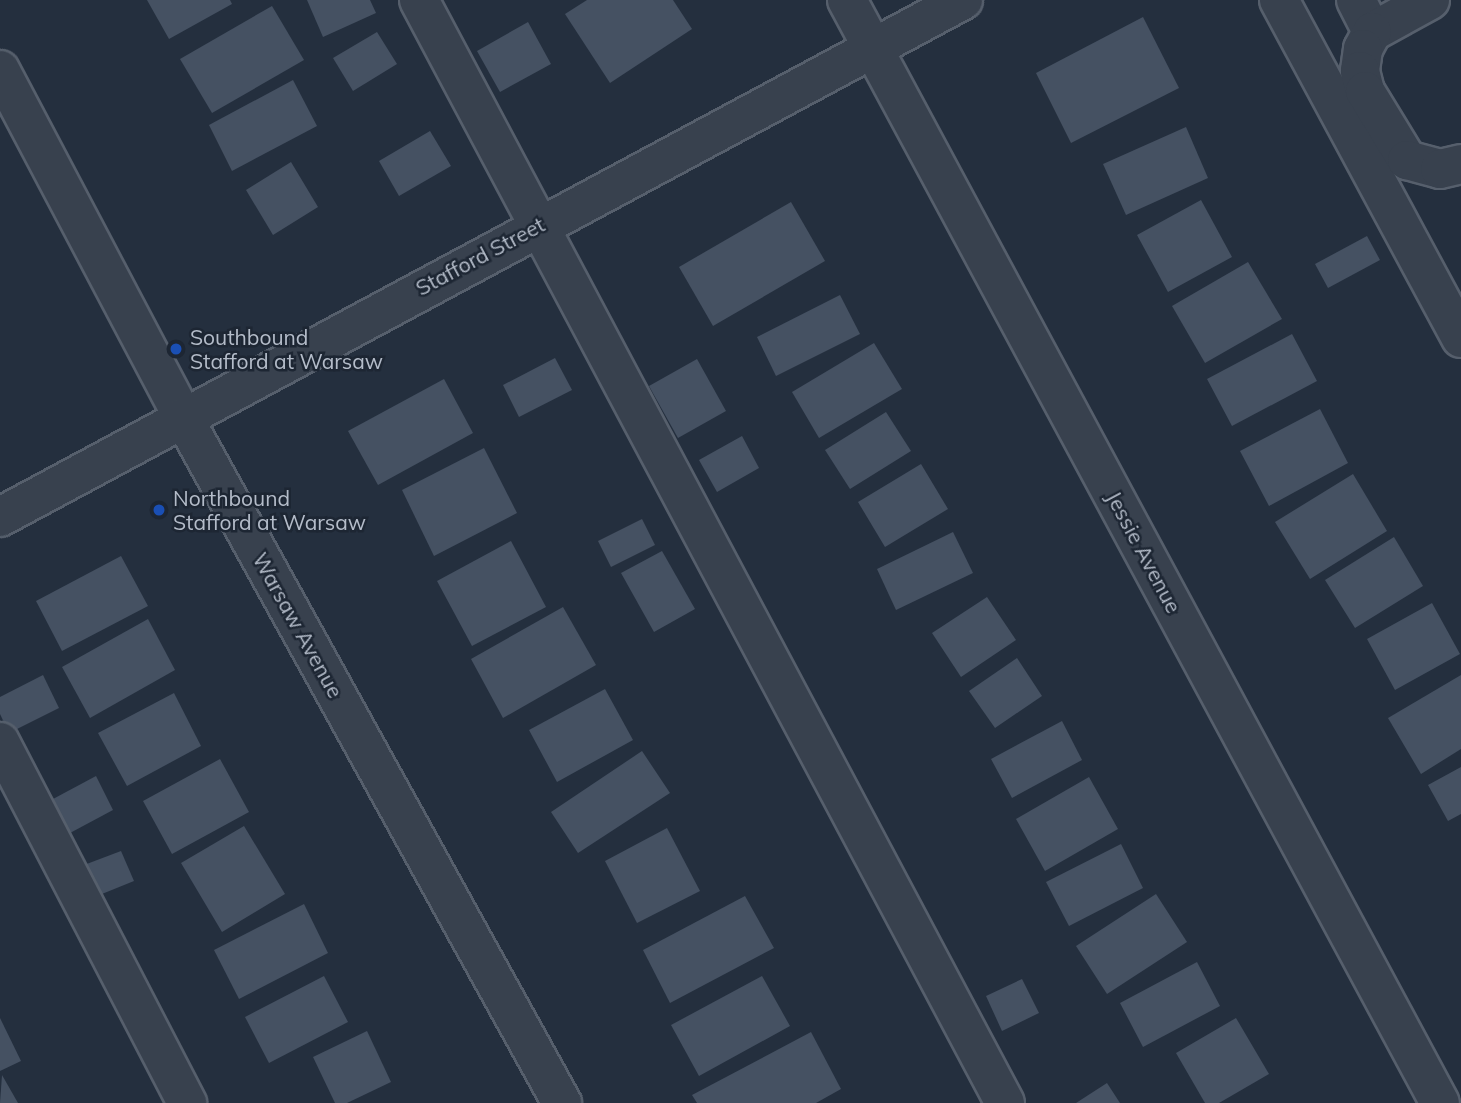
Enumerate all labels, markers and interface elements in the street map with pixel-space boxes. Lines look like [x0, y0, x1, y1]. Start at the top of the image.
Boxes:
street label: Stafford Street [411, 211, 549, 301]
place label: Southbound Stafford at Warsaw [190, 324, 383, 374]
marker: Southbound Stafford at Warsaw [168, 341, 184, 357]
place label: Northbound Stafford at Warsaw [173, 485, 366, 535]
street label: Jessie Avenue [1101, 487, 1187, 617]
marker: Northbound Stafford at Warsaw [151, 502, 167, 518]
street label: Warsaw Avenue [248, 548, 348, 702]

